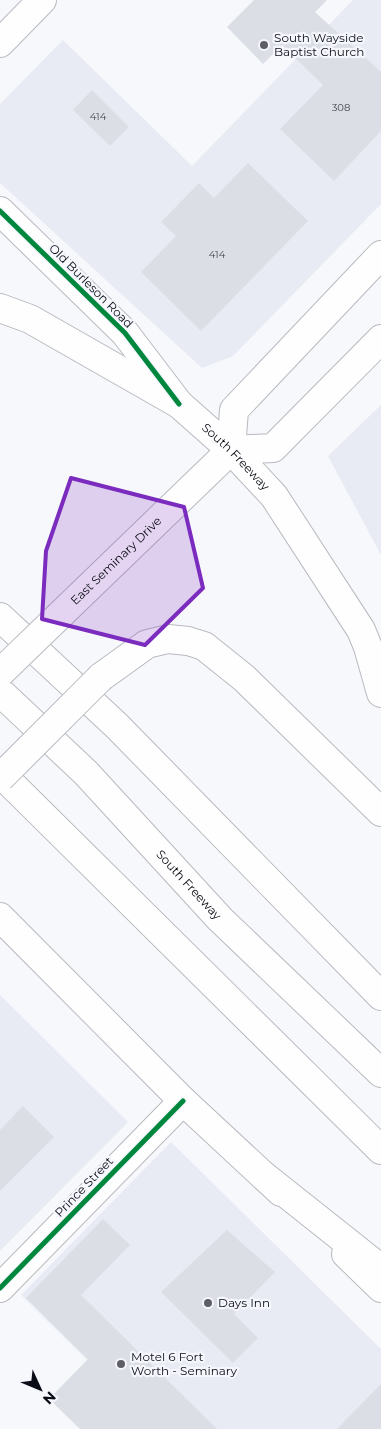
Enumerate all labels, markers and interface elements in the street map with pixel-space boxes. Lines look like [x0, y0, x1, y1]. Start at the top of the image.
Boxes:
place label: South Wayside Baptist Church [274, 30, 364, 59]
marker: South Wayside Baptist Church [258, 39, 270, 51]
house number: 308 [332, 101, 350, 114]
house number: 414 [90, 110, 107, 123]
street label: Old Burleson Road [46, 240, 137, 331]
house number: 414 [209, 248, 226, 261]
street label: South Freeway [199, 420, 273, 494]
street label: East Seminary Drive [67, 513, 164, 608]
street label: South Freeway [153, 847, 225, 923]
street label: Prince Street [51, 1153, 116, 1220]
place label: Days Inn [218, 1295, 270, 1310]
marker: Days Inn [202, 1297, 214, 1309]
place label: Motel 6 Fort Worth - Seminary [131, 1349, 238, 1378]
marker: Motel 6 Fort Worth - Seminary [115, 1358, 127, 1370]
north arrow [15, 1364, 65, 1414]
text: N [39, 1388, 60, 1408]

